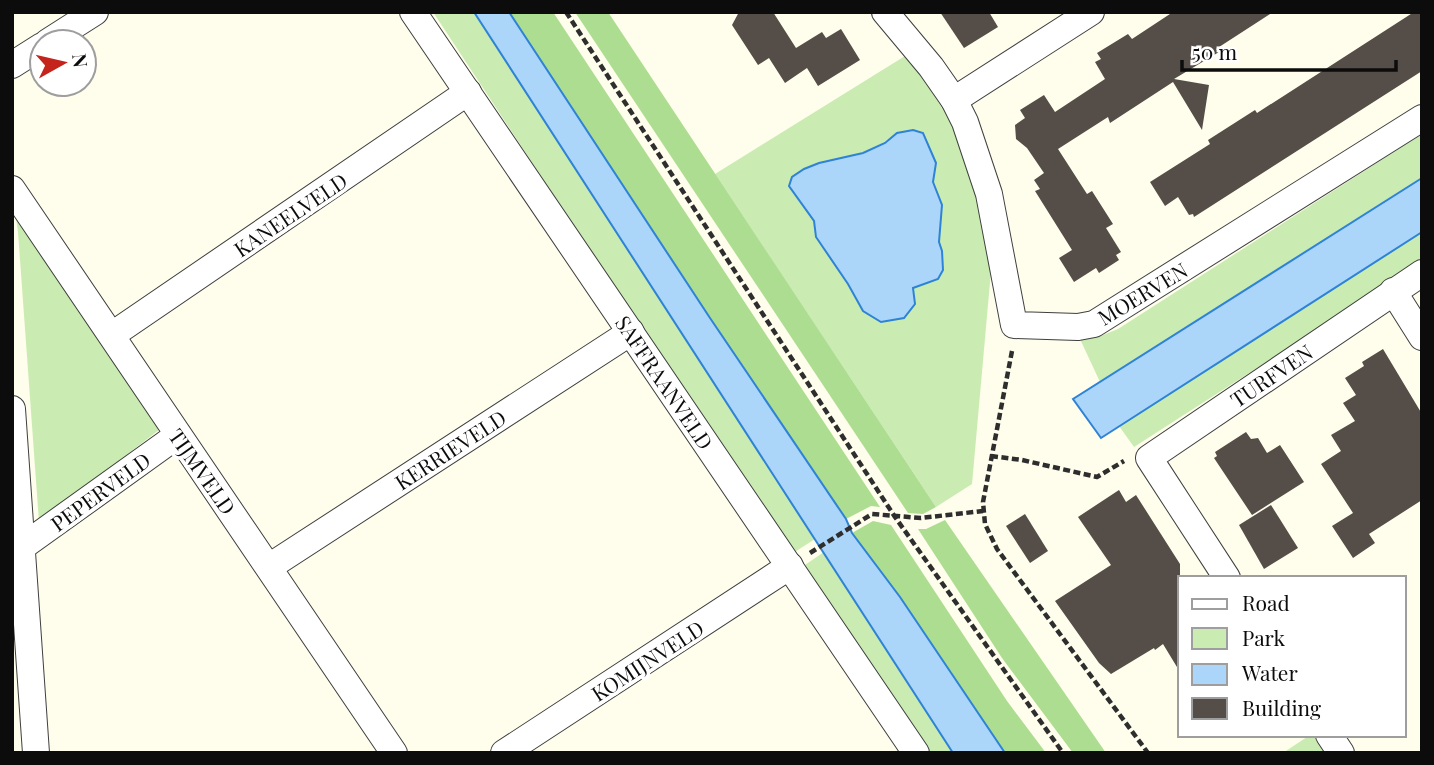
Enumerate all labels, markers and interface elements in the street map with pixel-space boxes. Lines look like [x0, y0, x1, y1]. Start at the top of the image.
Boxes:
north arrow [28, 28, 98, 98]
scale bar [1182, 28, 1396, 72]
text: 50 m [1192, 37, 1238, 65]
text: N [67, 52, 95, 69]
street label: KANEELVELD [228, 166, 352, 262]
street label: MOERVEN [1092, 255, 1192, 331]
street label: SAFFRAANVELD [610, 310, 720, 454]
street label: TURFVEN [1224, 337, 1318, 413]
street label: KERRIEVELD [389, 403, 511, 495]
street label: TIJMVELD [163, 422, 243, 520]
street label: PEPERVELD [44, 445, 156, 537]
legend [1178, 576, 1406, 737]
text: Road [1242, 588, 1290, 616]
street label: KOMIJNVELD [585, 613, 709, 707]
text: Park [1242, 623, 1286, 651]
text: Water [1241, 658, 1298, 686]
text: Building [1242, 693, 1321, 721]

